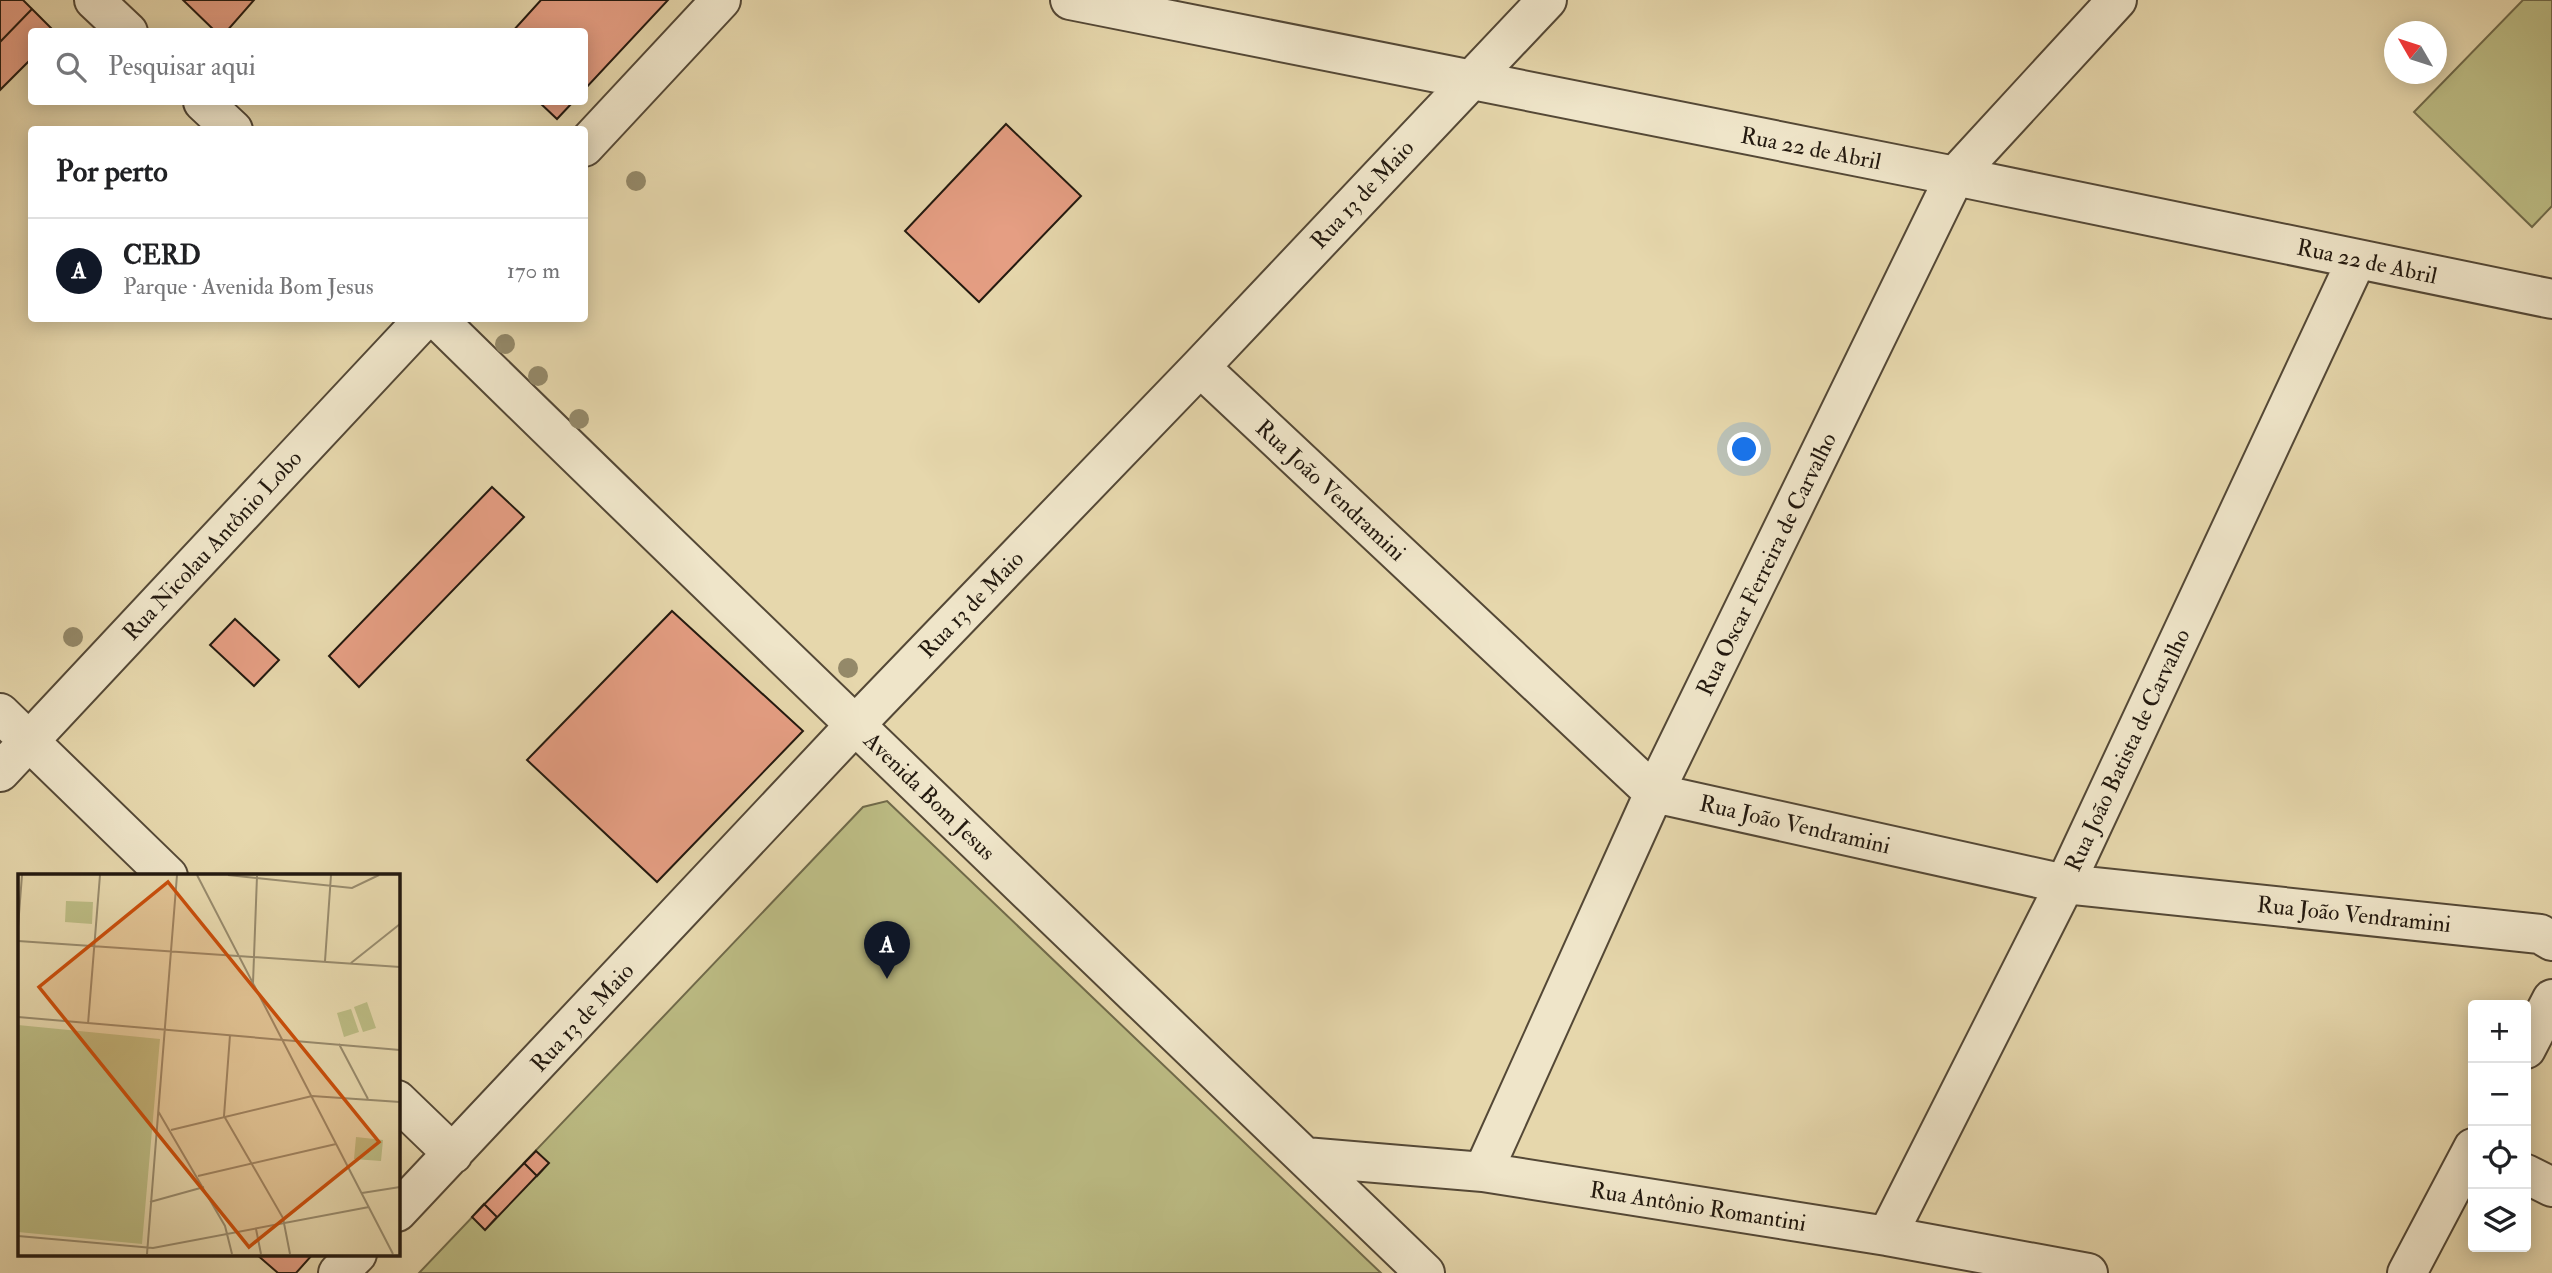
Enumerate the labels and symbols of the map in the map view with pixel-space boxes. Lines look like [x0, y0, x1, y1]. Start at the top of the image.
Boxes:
north arrow [2384, 21, 2447, 84]
street label: Rua 22 de Abril [1738, 121, 1884, 176]
street label: Rua 13 de Maio [1304, 134, 1420, 255]
street label: Rua 22 de Abril [2294, 232, 2440, 291]
street label: Rua João Vendramini [1250, 413, 1412, 567]
street label: Rua Oscar Ferreira de Carvalho [1690, 428, 1843, 701]
your location [1727, 432, 1761, 466]
street label: Rua Nicolau Antônio Lobo [117, 444, 308, 647]
street label: Rua 13 de Maio [913, 544, 1030, 664]
street label: Rua João Batista de Carvalho [2058, 624, 2196, 876]
street label: Avenida Bom Jesus [857, 726, 1002, 867]
street label: Rua João Vendramini [1697, 788, 1893, 861]
inset map [18, 874, 399, 1256]
street label: Rua João Vendramini [2256, 890, 2452, 939]
pin: A [864, 921, 910, 979]
street label: Rua 13 de Maio [524, 957, 640, 1078]
street label: Rua Antônio Romantini [1588, 1175, 1808, 1238]

